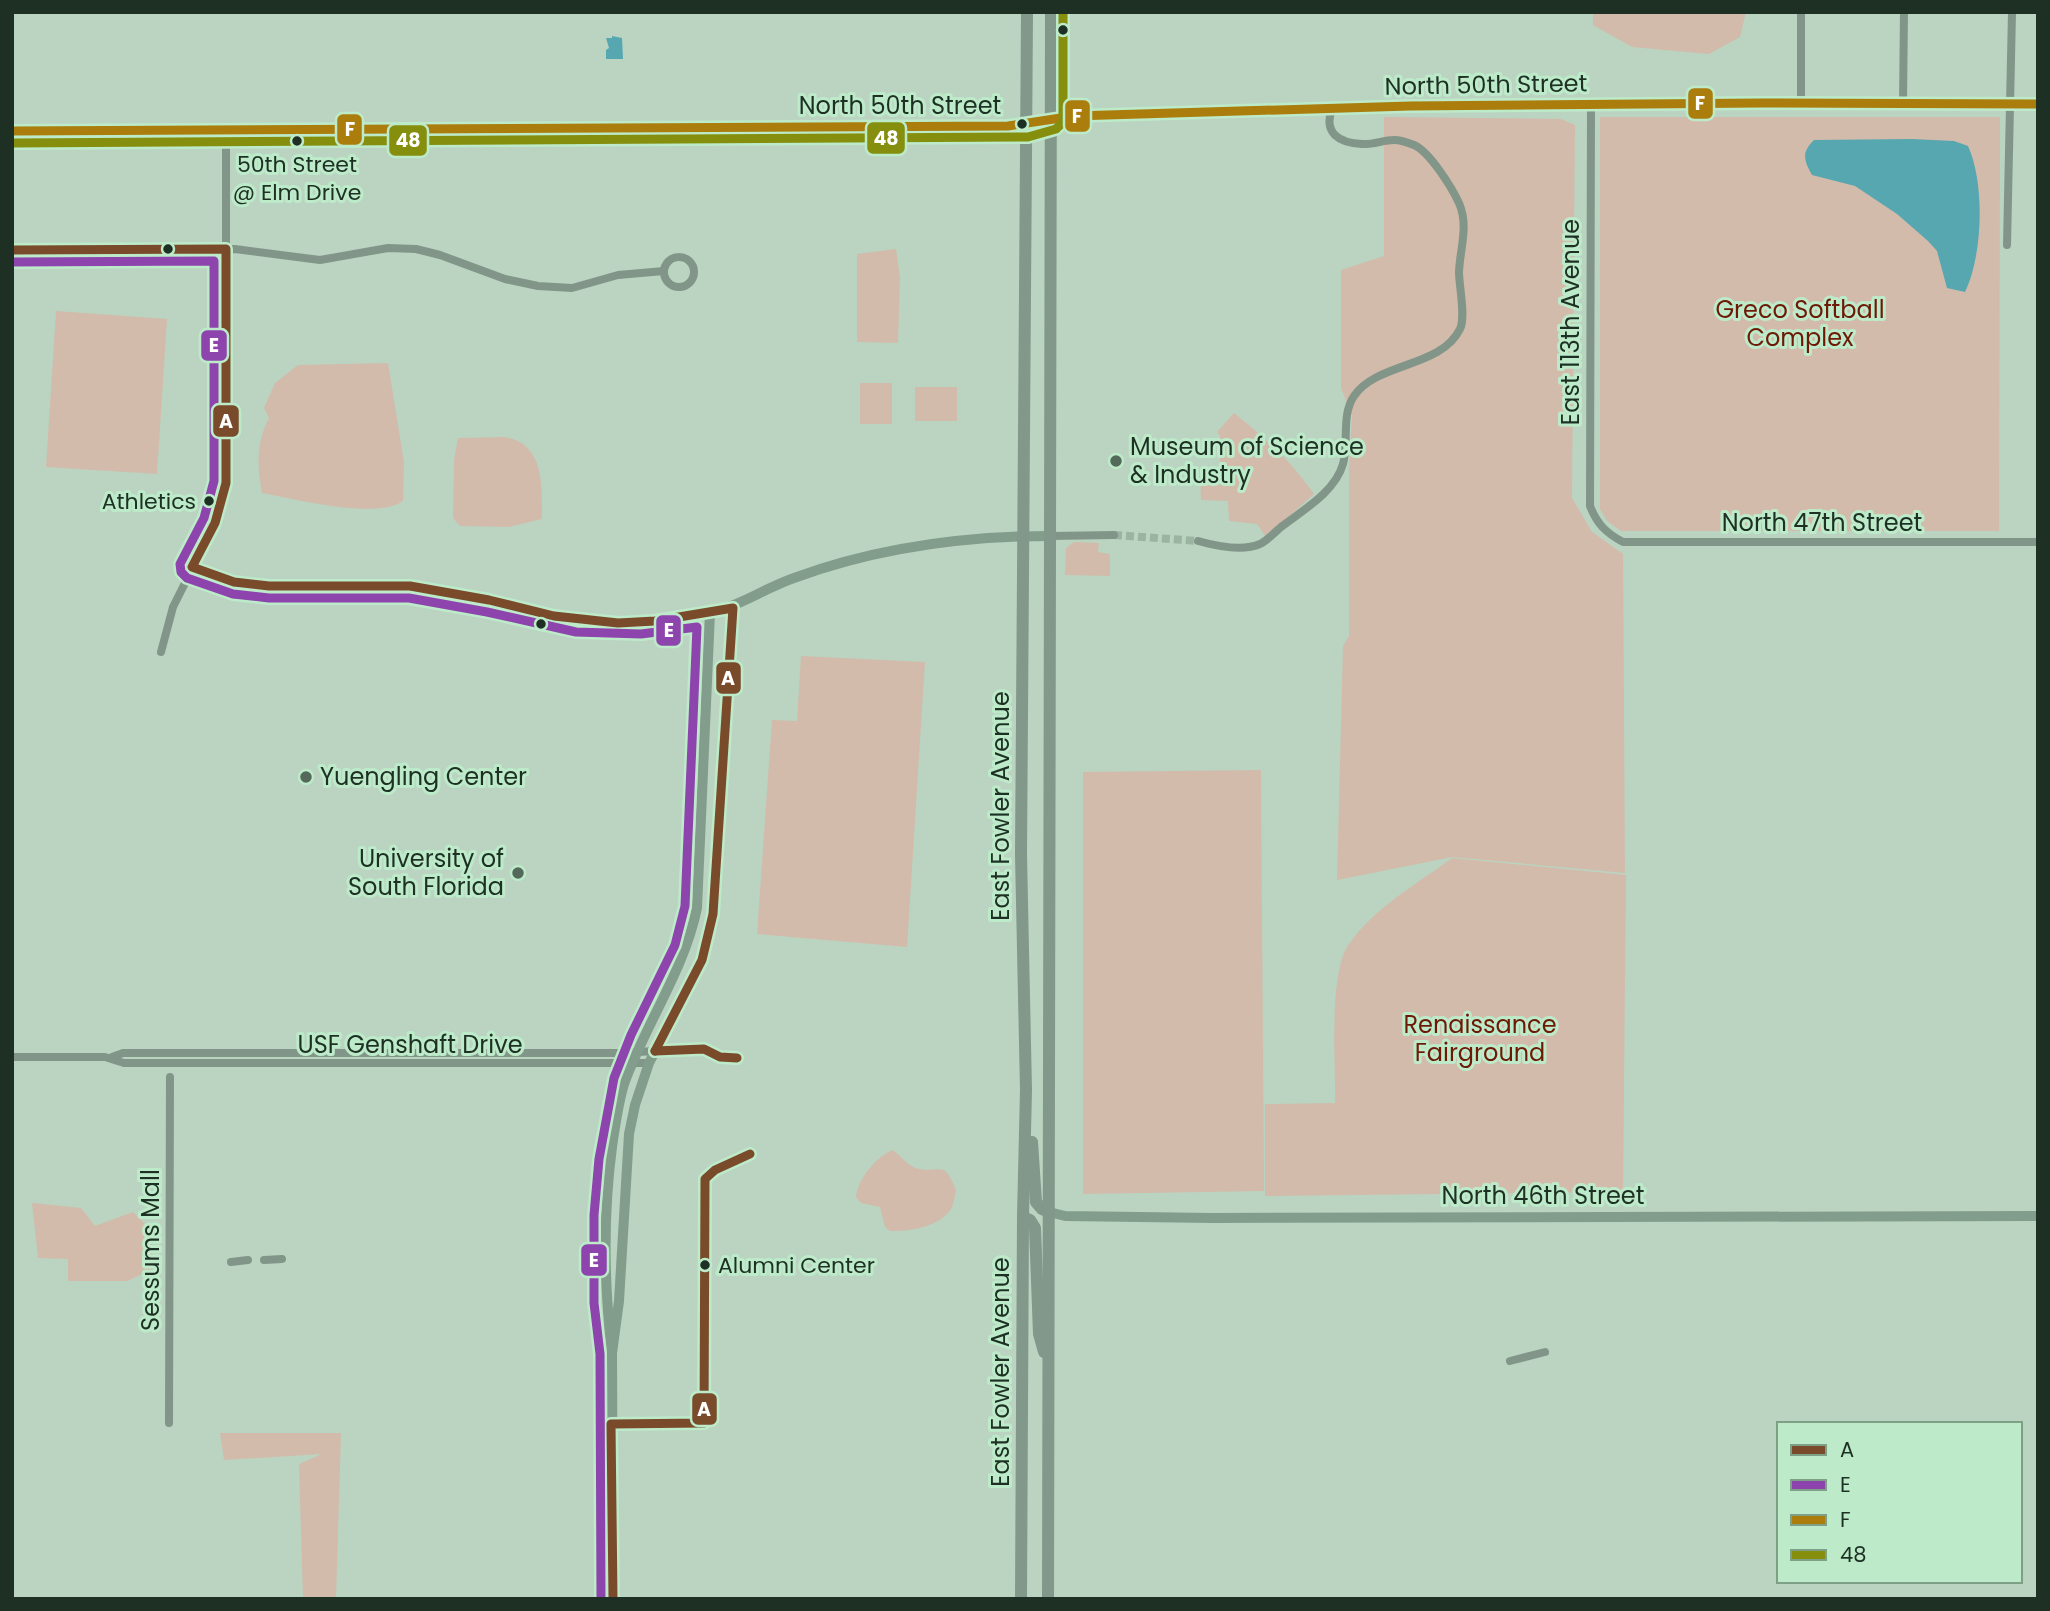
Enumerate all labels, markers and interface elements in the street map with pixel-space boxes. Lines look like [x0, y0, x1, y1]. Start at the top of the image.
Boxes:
unlabelled marker [1056, 23, 1070, 37]
street label: North 50th Street [1384, 66, 1588, 103]
line badge: F [1687, 87, 1714, 120]
street label: North 50th Street [799, 89, 1001, 122]
text: F [1695, 90, 1705, 117]
line badge: F [1064, 99, 1091, 133]
text: F [1072, 103, 1082, 130]
line badge: F [336, 113, 363, 146]
text: F [345, 116, 355, 143]
unlabelled marker [1015, 117, 1029, 131]
line badge: 48 [866, 121, 906, 155]
line badge: 48 [388, 124, 428, 157]
text: 48 [873, 125, 899, 152]
text: 48 [395, 127, 421, 154]
marker: 50th Street @ Elm Drive [290, 134, 304, 148]
place label: 50th Street @ Elm Drive [233, 149, 361, 208]
street label: East 113th Avenue [1554, 219, 1587, 425]
unlabelled marker [161, 242, 175, 256]
park label: Greco Softball Complex [1715, 293, 1885, 354]
line badge: E [200, 329, 228, 362]
text: E [209, 332, 219, 359]
line badge: A [212, 404, 240, 438]
text: A [219, 408, 233, 435]
place label: Museum of Science & Industry [1130, 430, 1364, 491]
marker: Museum of Science & Industry [1108, 453, 1124, 469]
place label: Athletics [102, 486, 196, 517]
marker: Athletics [202, 494, 216, 508]
street label: North 47th Street [1722, 506, 1922, 539]
line badge: E [655, 614, 682, 647]
unlabelled marker [534, 617, 548, 631]
text: E [664, 617, 674, 644]
line badge: A [715, 661, 742, 695]
text: A [721, 665, 735, 692]
street label: East Fowler Avenue [984, 691, 1017, 921]
place label: Yuengling Center [320, 760, 527, 793]
marker: Yuengling Center [298, 769, 314, 785]
place label: University of South Florida [348, 842, 504, 903]
marker: University of South Florida [510, 865, 526, 881]
park label: Renaissance Fairground [1403, 1008, 1557, 1069]
street label: USF Genshaft Drive [297, 1028, 523, 1061]
street label: Sessums Mall [134, 1169, 167, 1331]
street label: North 46th Street [1442, 1179, 1644, 1212]
line badge: E [580, 1243, 608, 1277]
text: E [589, 1247, 599, 1274]
place label: Alumni Center [718, 1250, 875, 1281]
street label: East Fowler Avenue [984, 1257, 1017, 1487]
marker: Alumni Center [698, 1258, 712, 1272]
line badge: A [691, 1392, 718, 1426]
text: A [697, 1396, 711, 1423]
legend [1777, 1422, 2022, 1583]
text: A [1840, 1435, 1854, 1464]
text: E [1840, 1470, 1851, 1499]
text: F [1840, 1505, 1851, 1534]
text: 48 [1840, 1540, 1866, 1569]

